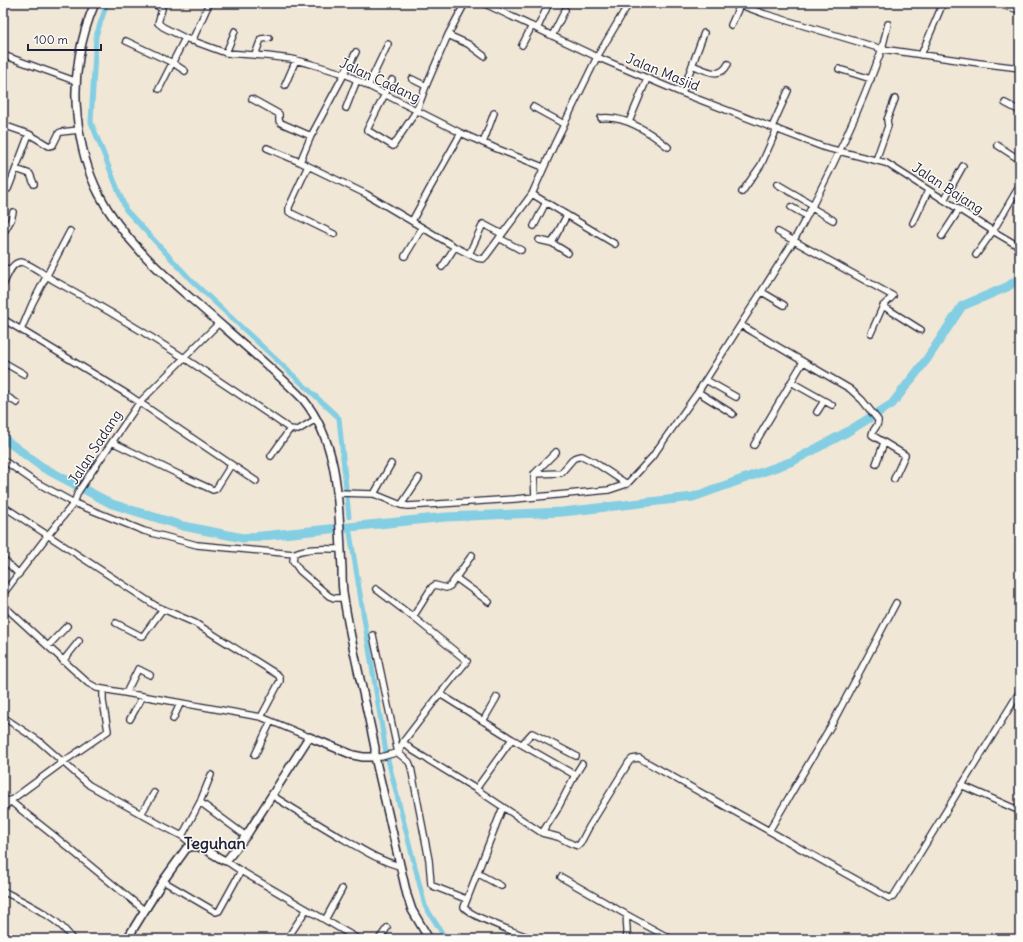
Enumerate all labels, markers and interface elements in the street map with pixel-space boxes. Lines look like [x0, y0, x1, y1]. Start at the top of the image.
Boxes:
scale bar [28, 26, 101, 52]
text: 100 m [34, 32, 68, 47]
street label: Jalan Masjid [624, 49, 702, 95]
street label: Jalan Cadang [337, 53, 423, 107]
street label: Jalan Bajang [909, 158, 987, 218]
street label: Jalan Sadang [64, 406, 126, 488]
district label: Teguhan [184, 833, 246, 854]

